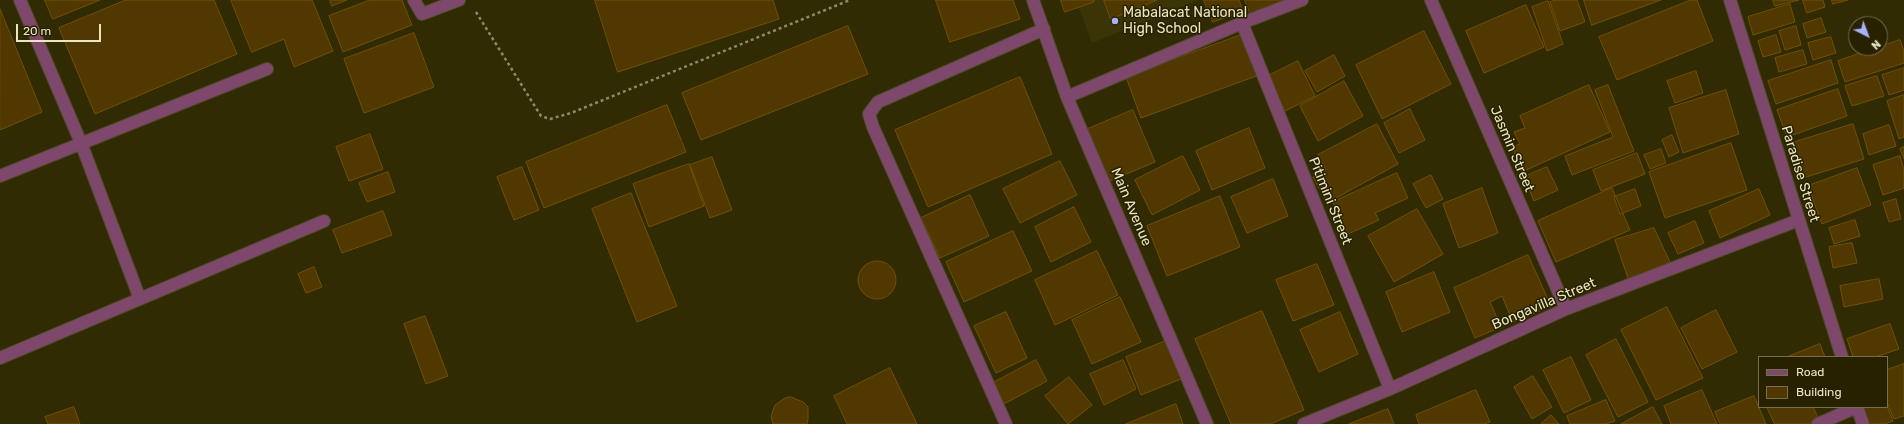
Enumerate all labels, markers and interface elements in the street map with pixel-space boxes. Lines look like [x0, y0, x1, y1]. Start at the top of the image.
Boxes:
place label: Mabalacat National High School [1123, 5, 1247, 38]
scale bar [18, 16, 103, 42]
marker: Mabalacat National High School [1110, 16, 1120, 26]
north arrow [1848, 16, 1888, 56]
text: 20 m [23, 24, 51, 38]
text: N [1868, 37, 1883, 52]
street label: Jasmin Street [1486, 103, 1538, 195]
street label: Paradise Street [1777, 124, 1823, 224]
street label: Pitimini Street [1305, 155, 1355, 247]
street label: Main Avenue [1107, 165, 1155, 249]
street label: Bongavilla Street [1489, 275, 1599, 333]
legend [1758, 356, 1888, 408]
text: Road [1796, 365, 1824, 379]
text: Building [1796, 385, 1842, 399]

